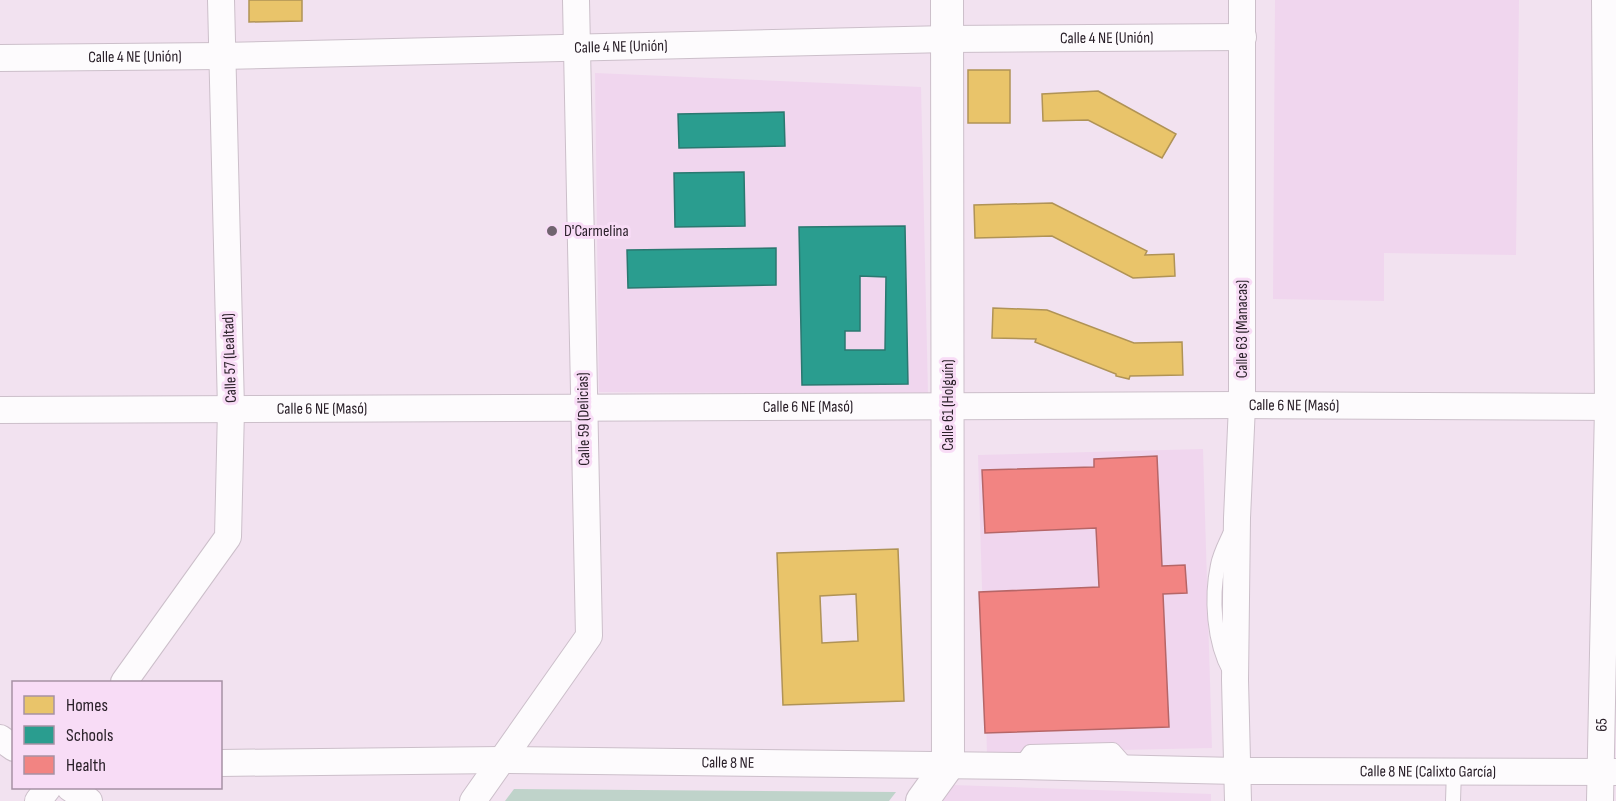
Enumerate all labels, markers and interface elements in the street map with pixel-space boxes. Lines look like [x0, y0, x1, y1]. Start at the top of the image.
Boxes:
street label: Calle 4 NE (Unión) [1060, 28, 1154, 48]
street label: Calle 4 NE (Unión) [574, 36, 668, 57]
street label: Calle 4 NE (Unión) [88, 47, 182, 67]
place label: D'Carmelina [564, 222, 629, 241]
marker: D'Carmelina [545, 224, 559, 238]
street label: Calle 63 (Manacas) [1233, 280, 1252, 378]
street label: Calle 57 (Lealtad) [219, 313, 241, 403]
street label: Calle 61 (Holguín) [939, 359, 958, 451]
street label: Calle 59 (Delicias) [574, 372, 594, 466]
street label: Calle 6 NE (Masó) [1249, 396, 1339, 415]
street label: Calle 6 NE (Masó) [763, 397, 853, 416]
street label: Calle 6 NE (Masó) [277, 399, 367, 418]
legend [12, 681, 222, 789]
text: Homes [66, 695, 108, 716]
street label: 65 [1592, 718, 1611, 732]
text: Schools [66, 725, 113, 746]
street label: Calle 8 NE [701, 753, 755, 772]
text: Health [66, 755, 106, 776]
street label: Calle 8 NE (Calixto García) [1360, 762, 1496, 781]

